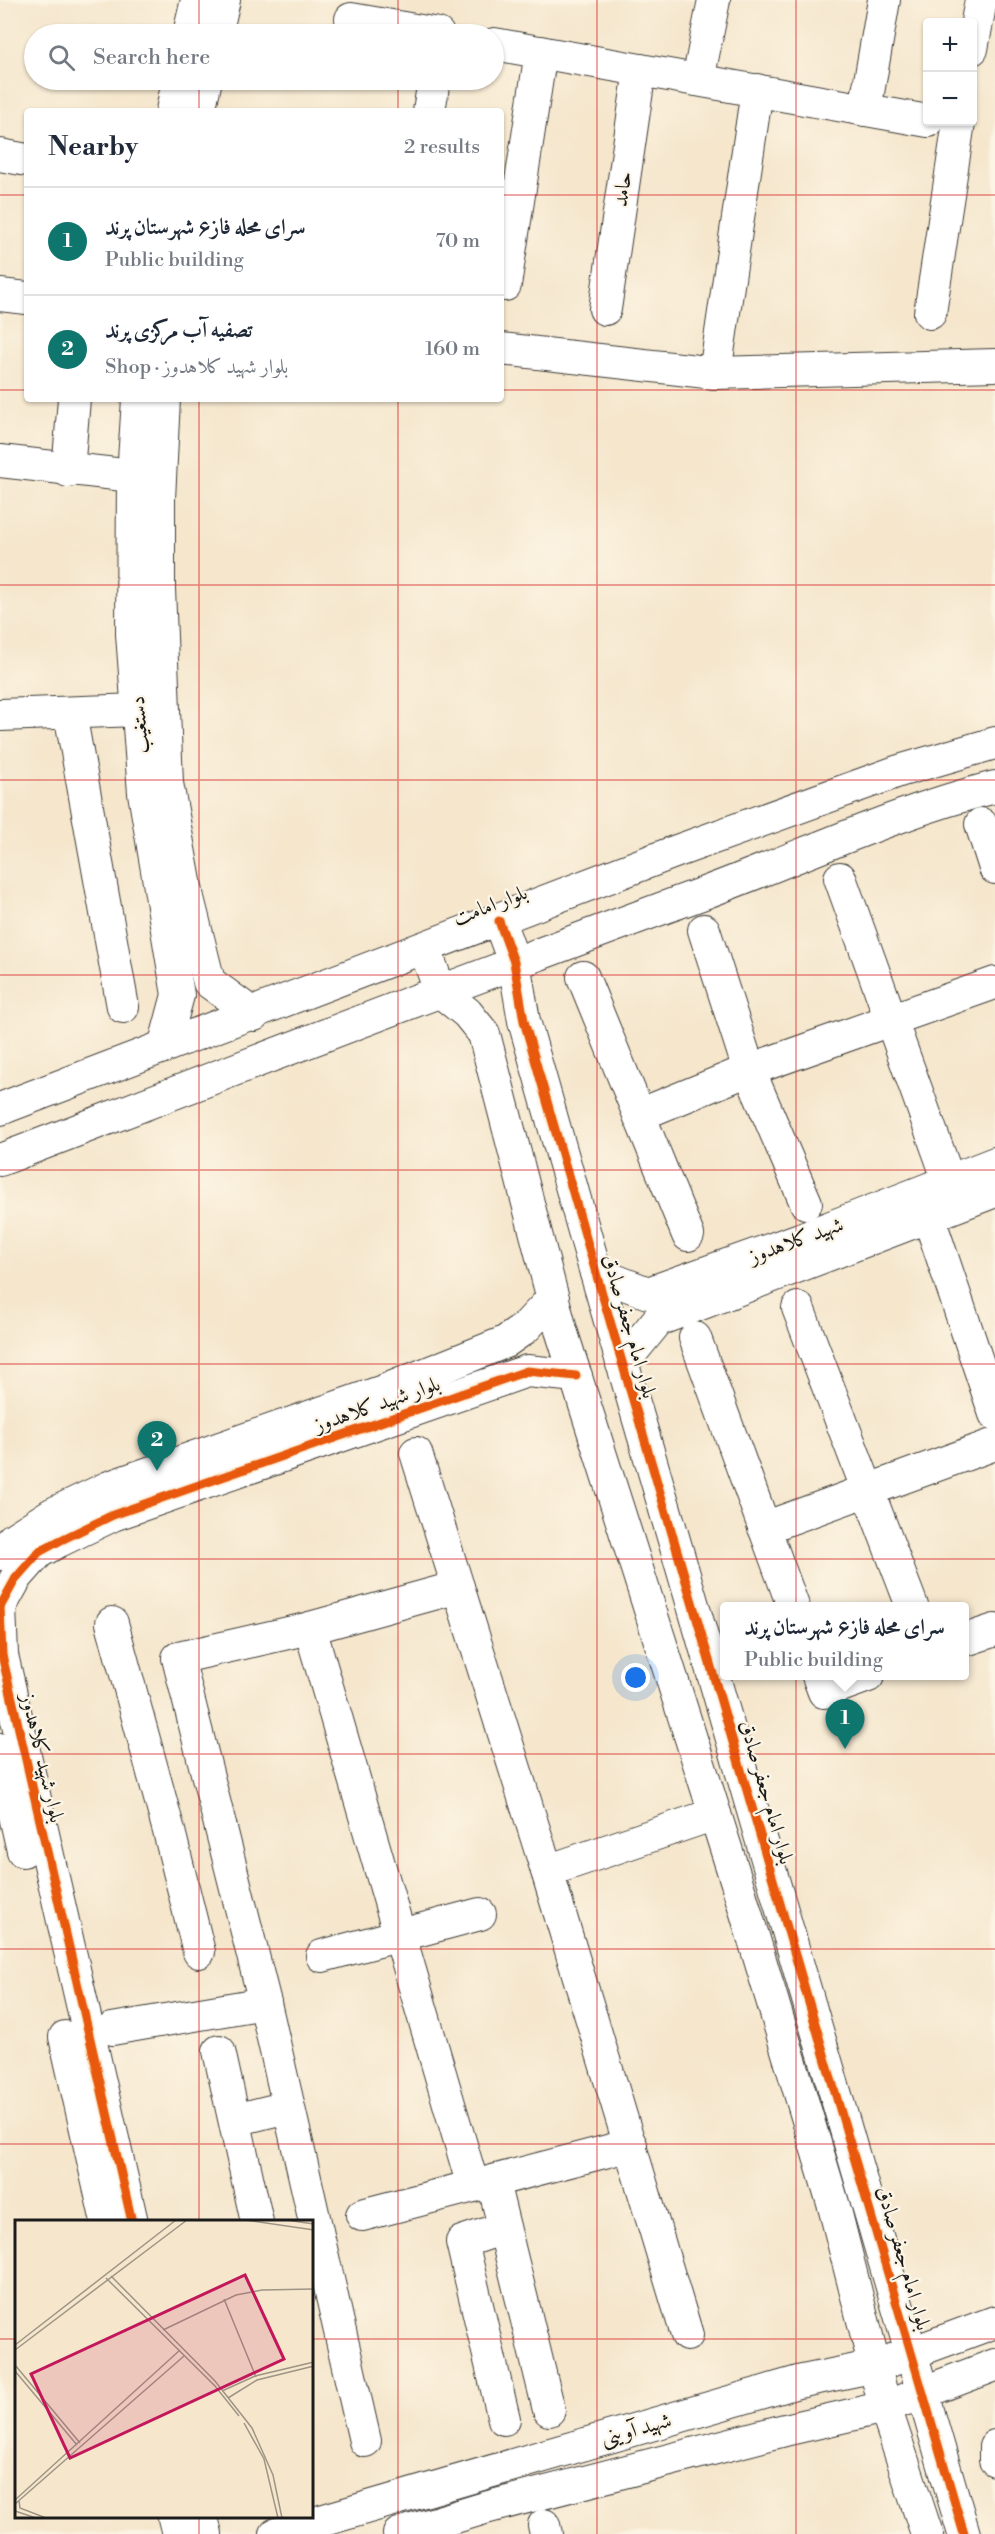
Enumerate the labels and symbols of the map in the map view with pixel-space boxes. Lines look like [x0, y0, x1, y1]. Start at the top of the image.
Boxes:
street label: حامد [608, 170, 638, 209]
street label: دستغیب [125, 695, 155, 755]
street label: بلوار امامت [450, 880, 531, 932]
street label: شهید کلاهدوز [744, 1212, 847, 1271]
street label: بلوار امام جعفر صادق [592, 1251, 662, 1403]
street label: بلوار شهید کلاهدوز [309, 1371, 444, 1439]
pin: 2 [138, 1422, 176, 1471]
your location [621, 1663, 650, 1692]
street label: بلوار شهید کلاهدوز [14, 1689, 70, 1825]
pin: 1 [826, 1700, 864, 1749]
street label: بلوار امام جعفر صادق [729, 1717, 799, 1869]
street label: بلوار امام جعفر صادق [866, 2183, 936, 2335]
inset map [15, 2220, 314, 2519]
street label: شهید آوینی [598, 2407, 675, 2452]

